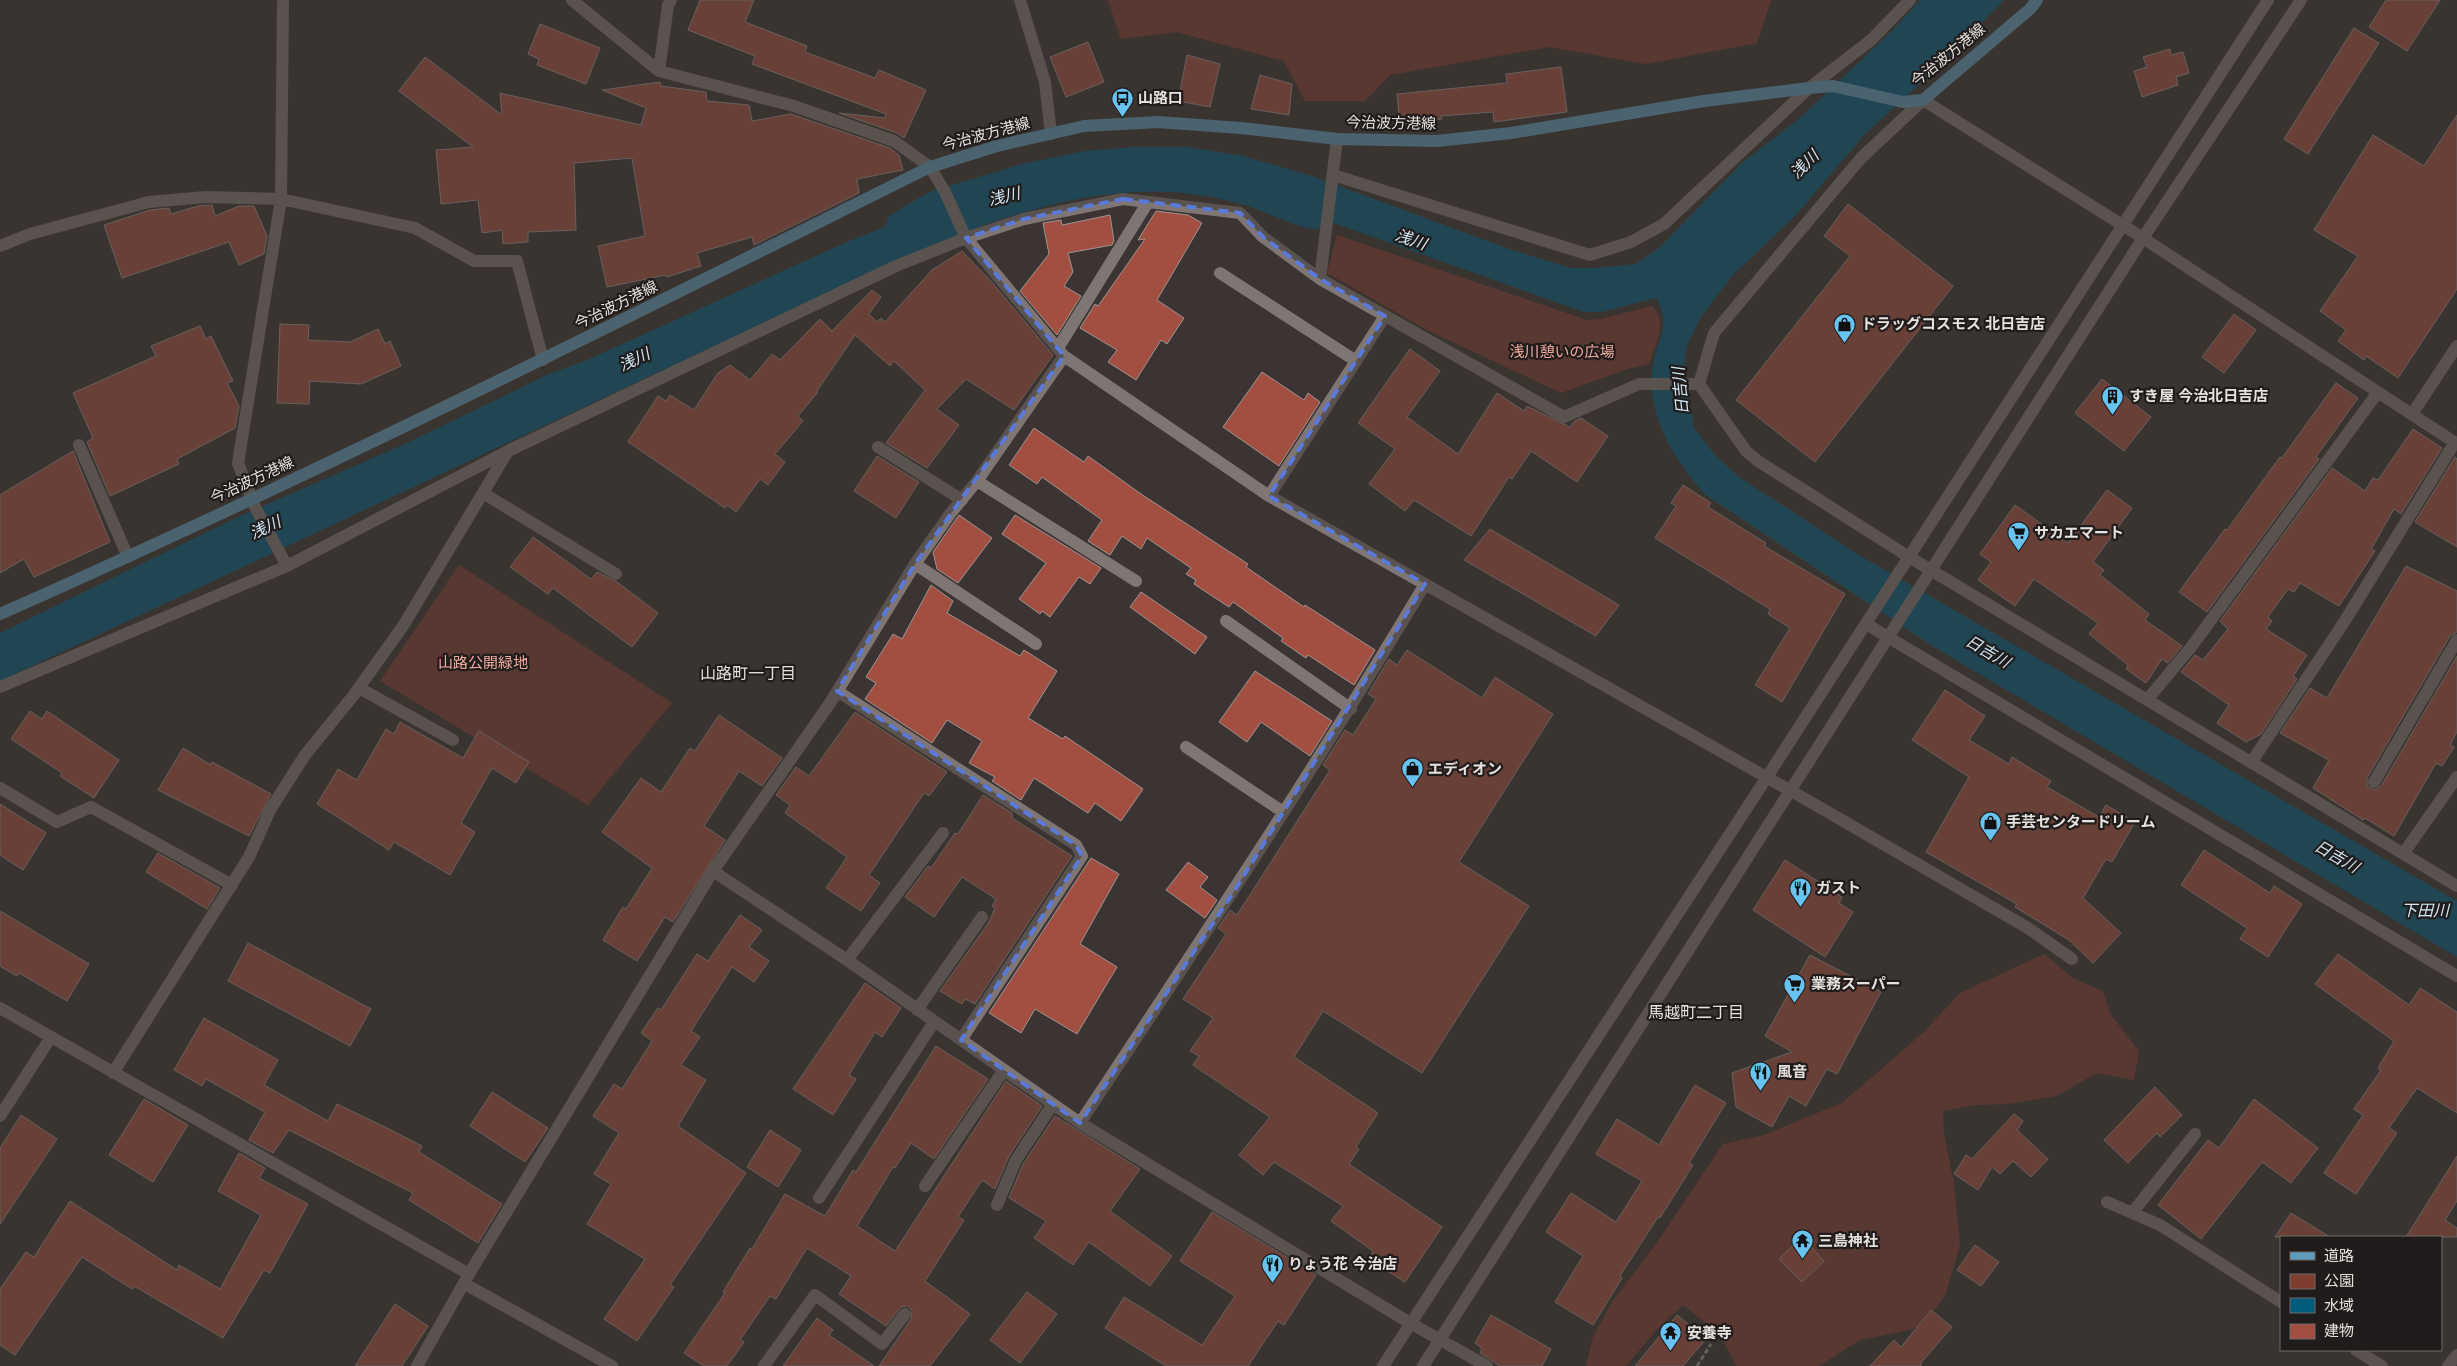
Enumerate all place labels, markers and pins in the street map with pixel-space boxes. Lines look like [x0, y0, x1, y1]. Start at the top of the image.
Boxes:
bus stop icon: 山路口 [1110, 86, 1134, 117]
place label: 山路口 [1138, 89, 1183, 107]
shop icon: ドラッグコスモス 北日吉店 [1833, 312, 1857, 343]
place label: ドラッグコスモス 北日吉店 [1861, 315, 2045, 333]
building icon: すき屋 今治北日吉店 [2101, 384, 2125, 415]
place label: すき屋 今治北日吉店 [2129, 387, 2268, 405]
supermarket icon: サカエマート [2006, 521, 2030, 552]
place label: サカエマート [2034, 524, 2124, 542]
shop icon: エディオン [1400, 757, 1424, 788]
place label: エディオン [1428, 760, 1502, 778]
shop icon: 手芸センタードリーム [1978, 810, 2002, 841]
place label: 手芸センタードリーム [2006, 813, 2156, 831]
restaurant icon: ガスト [1788, 876, 1812, 907]
place label: ガスト [1816, 879, 1861, 897]
supermarket icon: 業務スーパー [1783, 972, 1807, 1003]
place label: 業務スーパー [1811, 975, 1901, 993]
restaurant icon: 風音 [1749, 1060, 1773, 1091]
place label: 風音 [1777, 1063, 1807, 1081]
temple icon: 三島神社 [1790, 1229, 1814, 1260]
place label: 三島神社 [1818, 1232, 1878, 1250]
restaurant icon: りょう花 今治店 [1260, 1252, 1284, 1283]
place label: りょう花 今治店 [1288, 1255, 1397, 1273]
temple icon: 安養寺 [1659, 1321, 1683, 1352]
place label: 安養寺 [1687, 1324, 1732, 1342]

